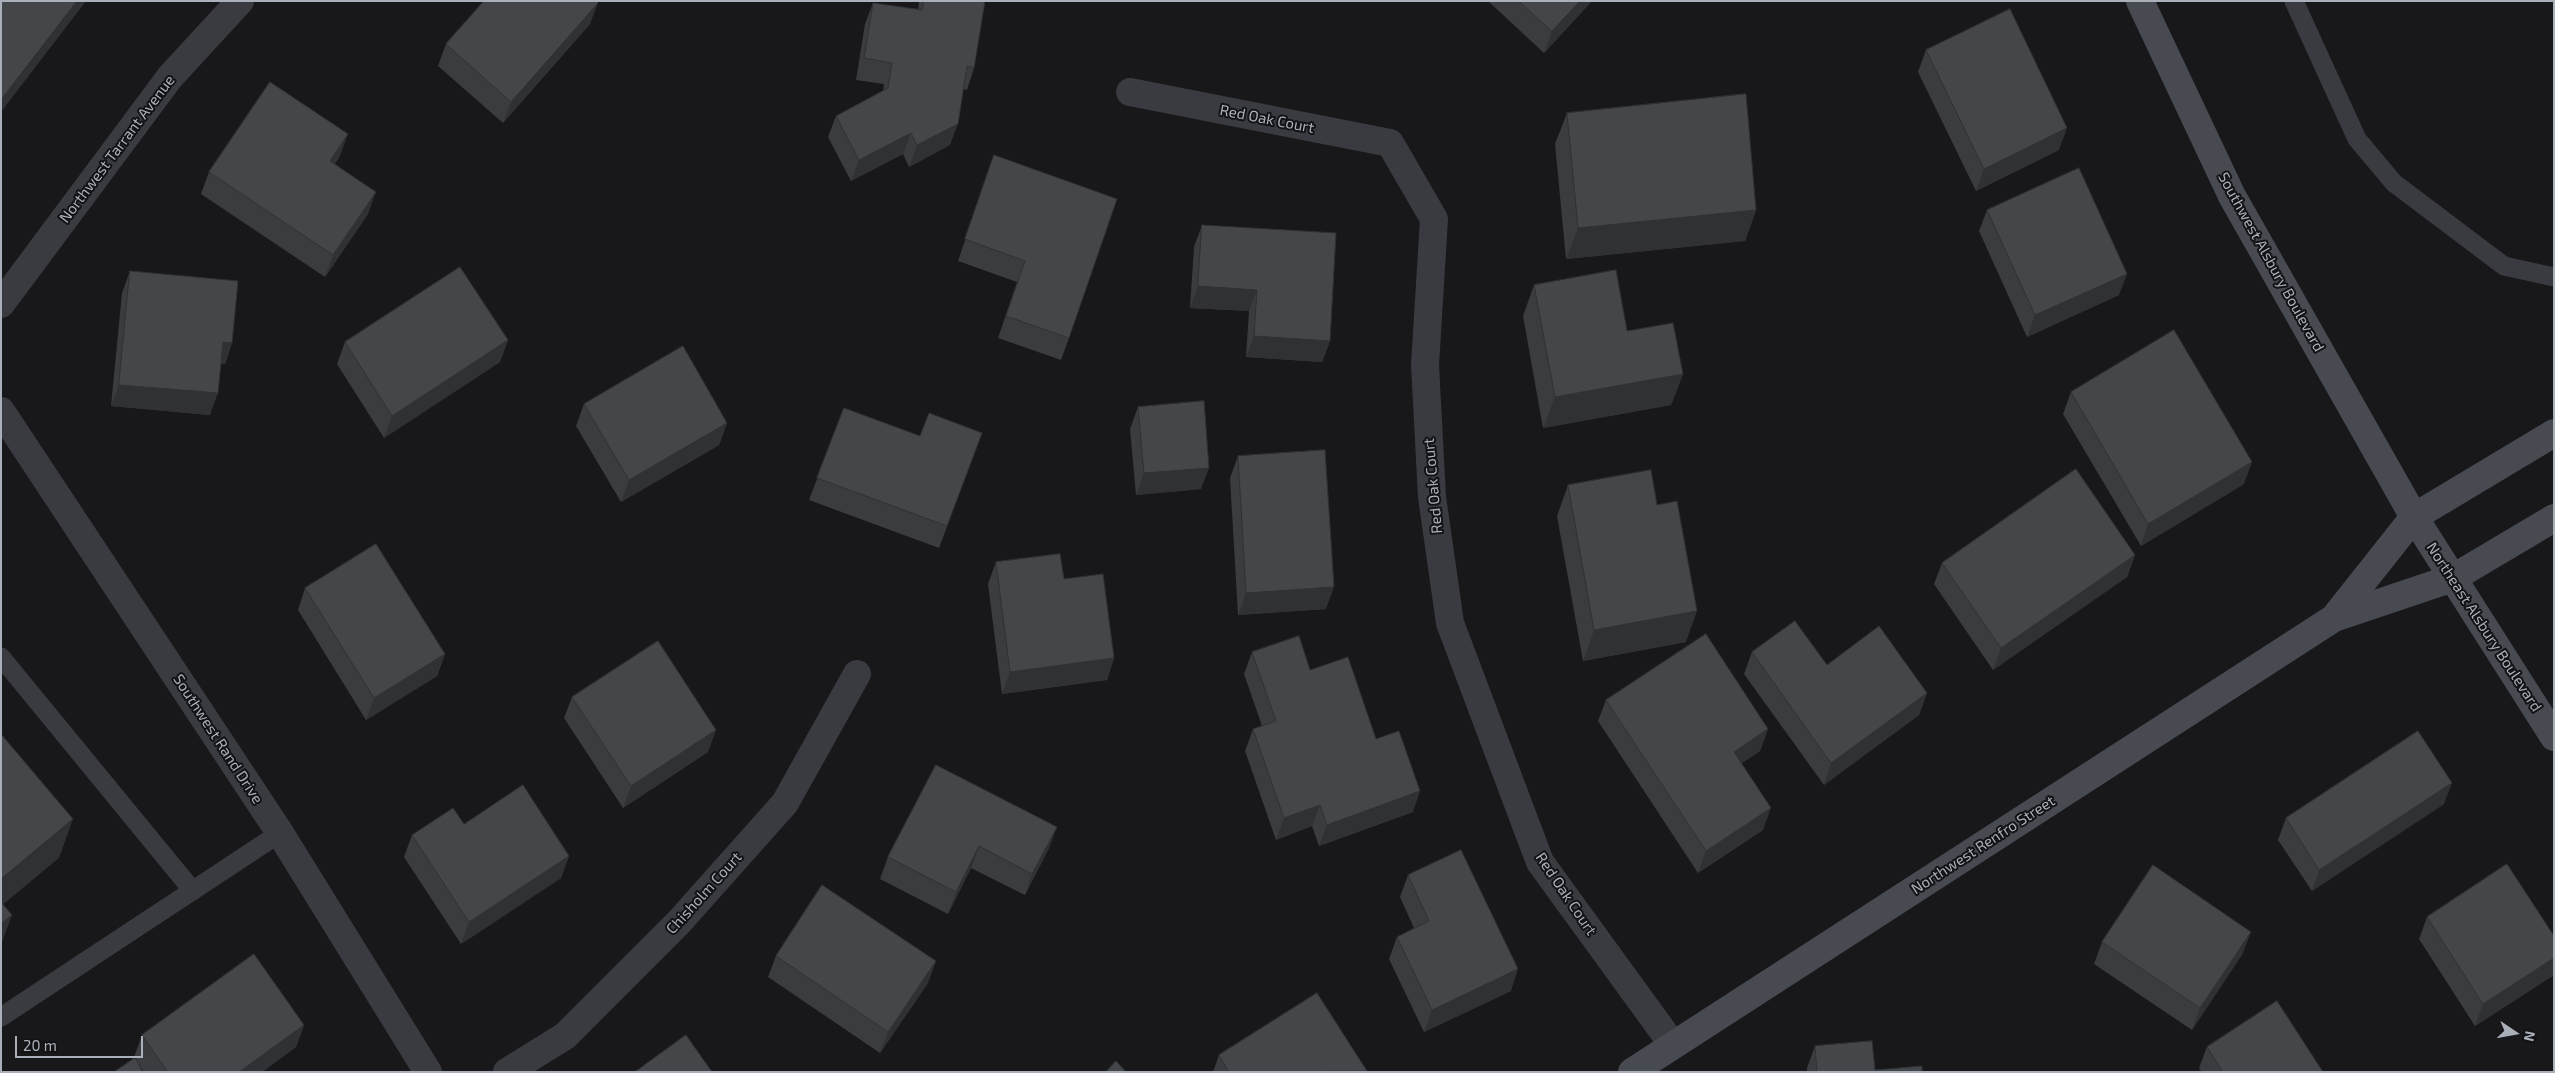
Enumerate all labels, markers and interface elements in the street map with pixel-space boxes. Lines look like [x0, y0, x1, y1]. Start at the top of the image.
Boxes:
street label: Northwest Tarrant Avenue [56, 72, 178, 226]
street label: Red Oak Court [1218, 101, 1316, 137]
street label: Southwest Alsbury Boulevard [2214, 169, 2328, 355]
street label: Red Oak Court [1420, 438, 1446, 534]
street label: Northeast Alsbury Boulevard [2423, 539, 2545, 715]
street label: Southwest Rand Drive [169, 671, 267, 807]
street label: Northwest Renfro Street [1908, 792, 2058, 898]
street label: Chisholm Court [662, 848, 746, 938]
street label: Red Oak Court [1532, 849, 1600, 939]
north arrow [2490, 1008, 2540, 1058]
scale bar [18, 1026, 145, 1058]
text: N [2521, 1030, 2540, 1043]
text: 20 m [23, 1036, 57, 1054]

